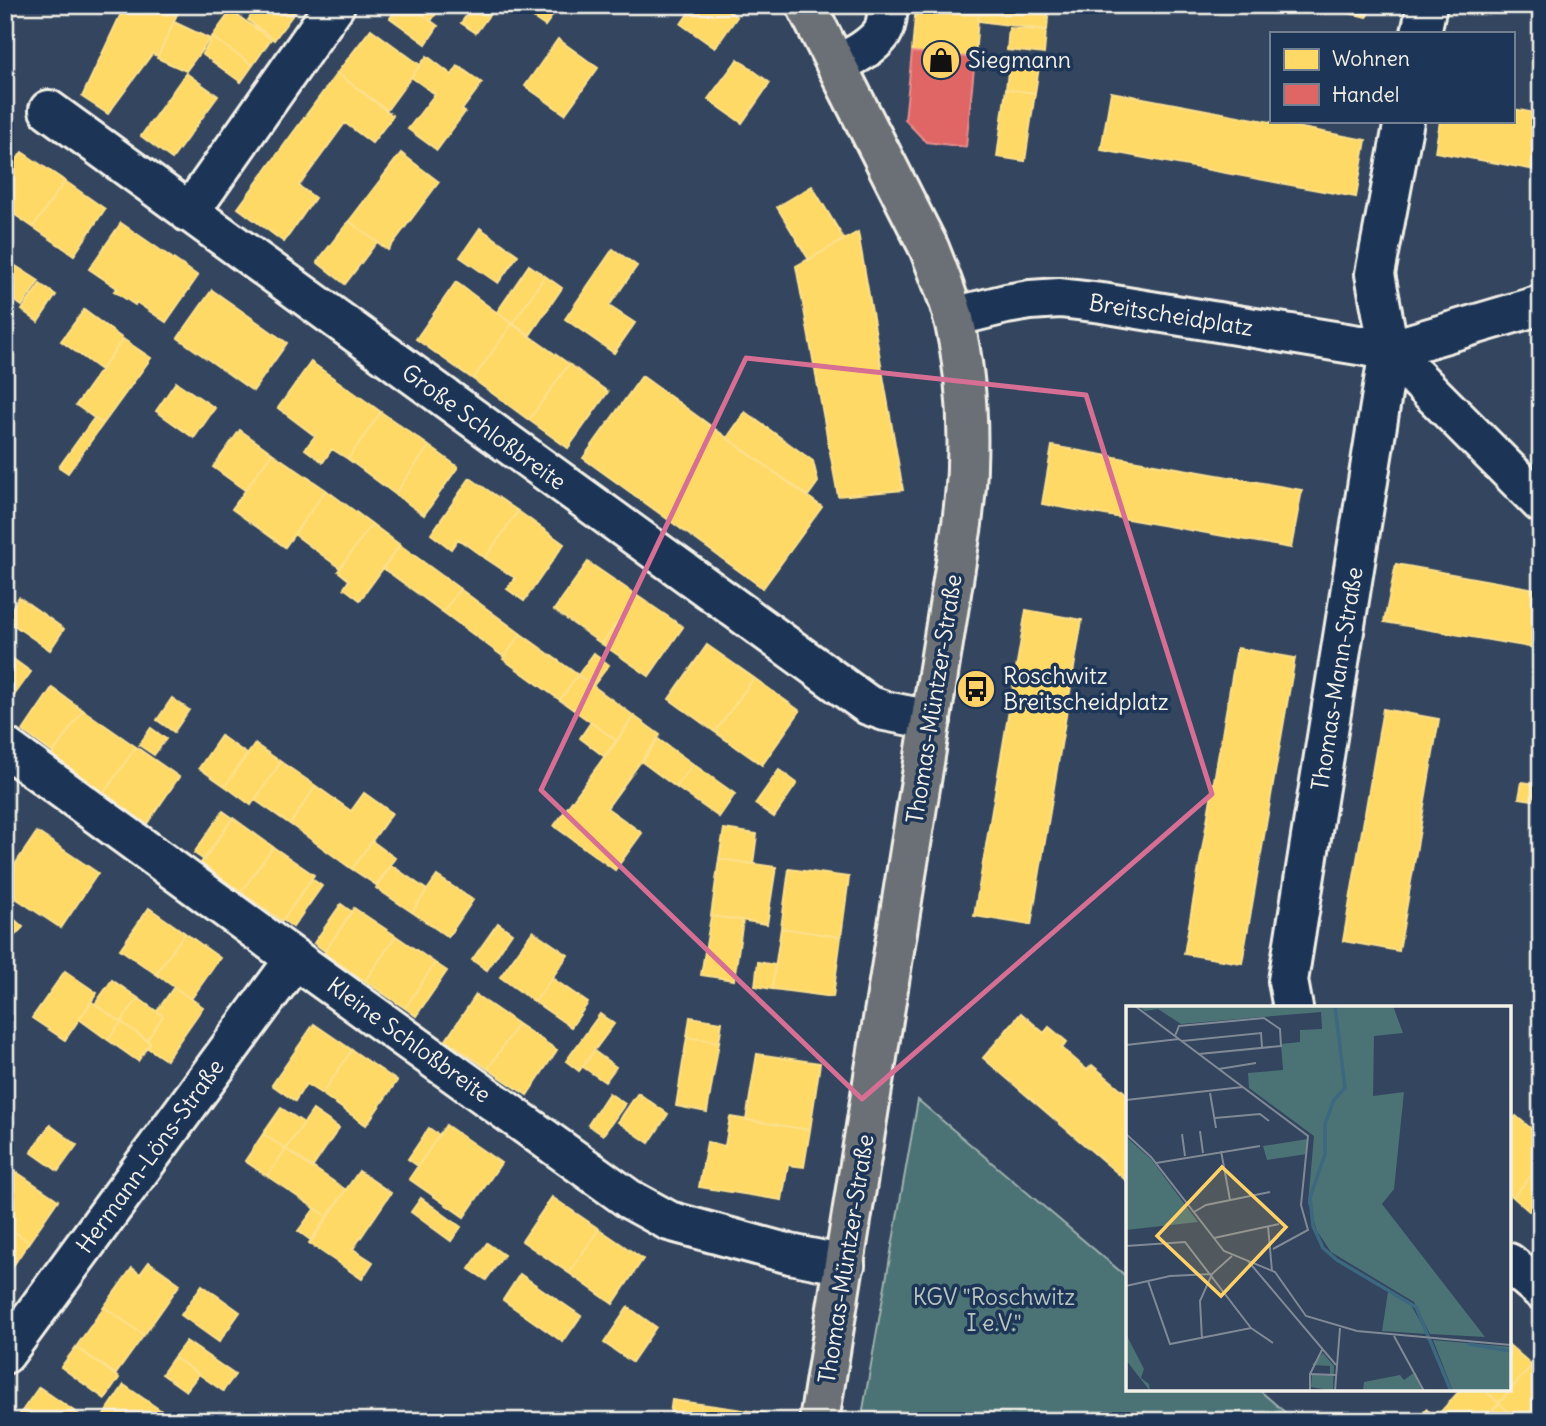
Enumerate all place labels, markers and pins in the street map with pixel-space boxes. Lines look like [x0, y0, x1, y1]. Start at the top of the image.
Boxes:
shop icon: Siegmann [920, 39, 962, 81]
place label: Siegmann [968, 45, 1071, 74]
place label: Roschwitz Breitscheidplatz [1003, 661, 1169, 716]
bus stop icon: Roschwitz Breitscheidplatz [955, 668, 997, 710]

